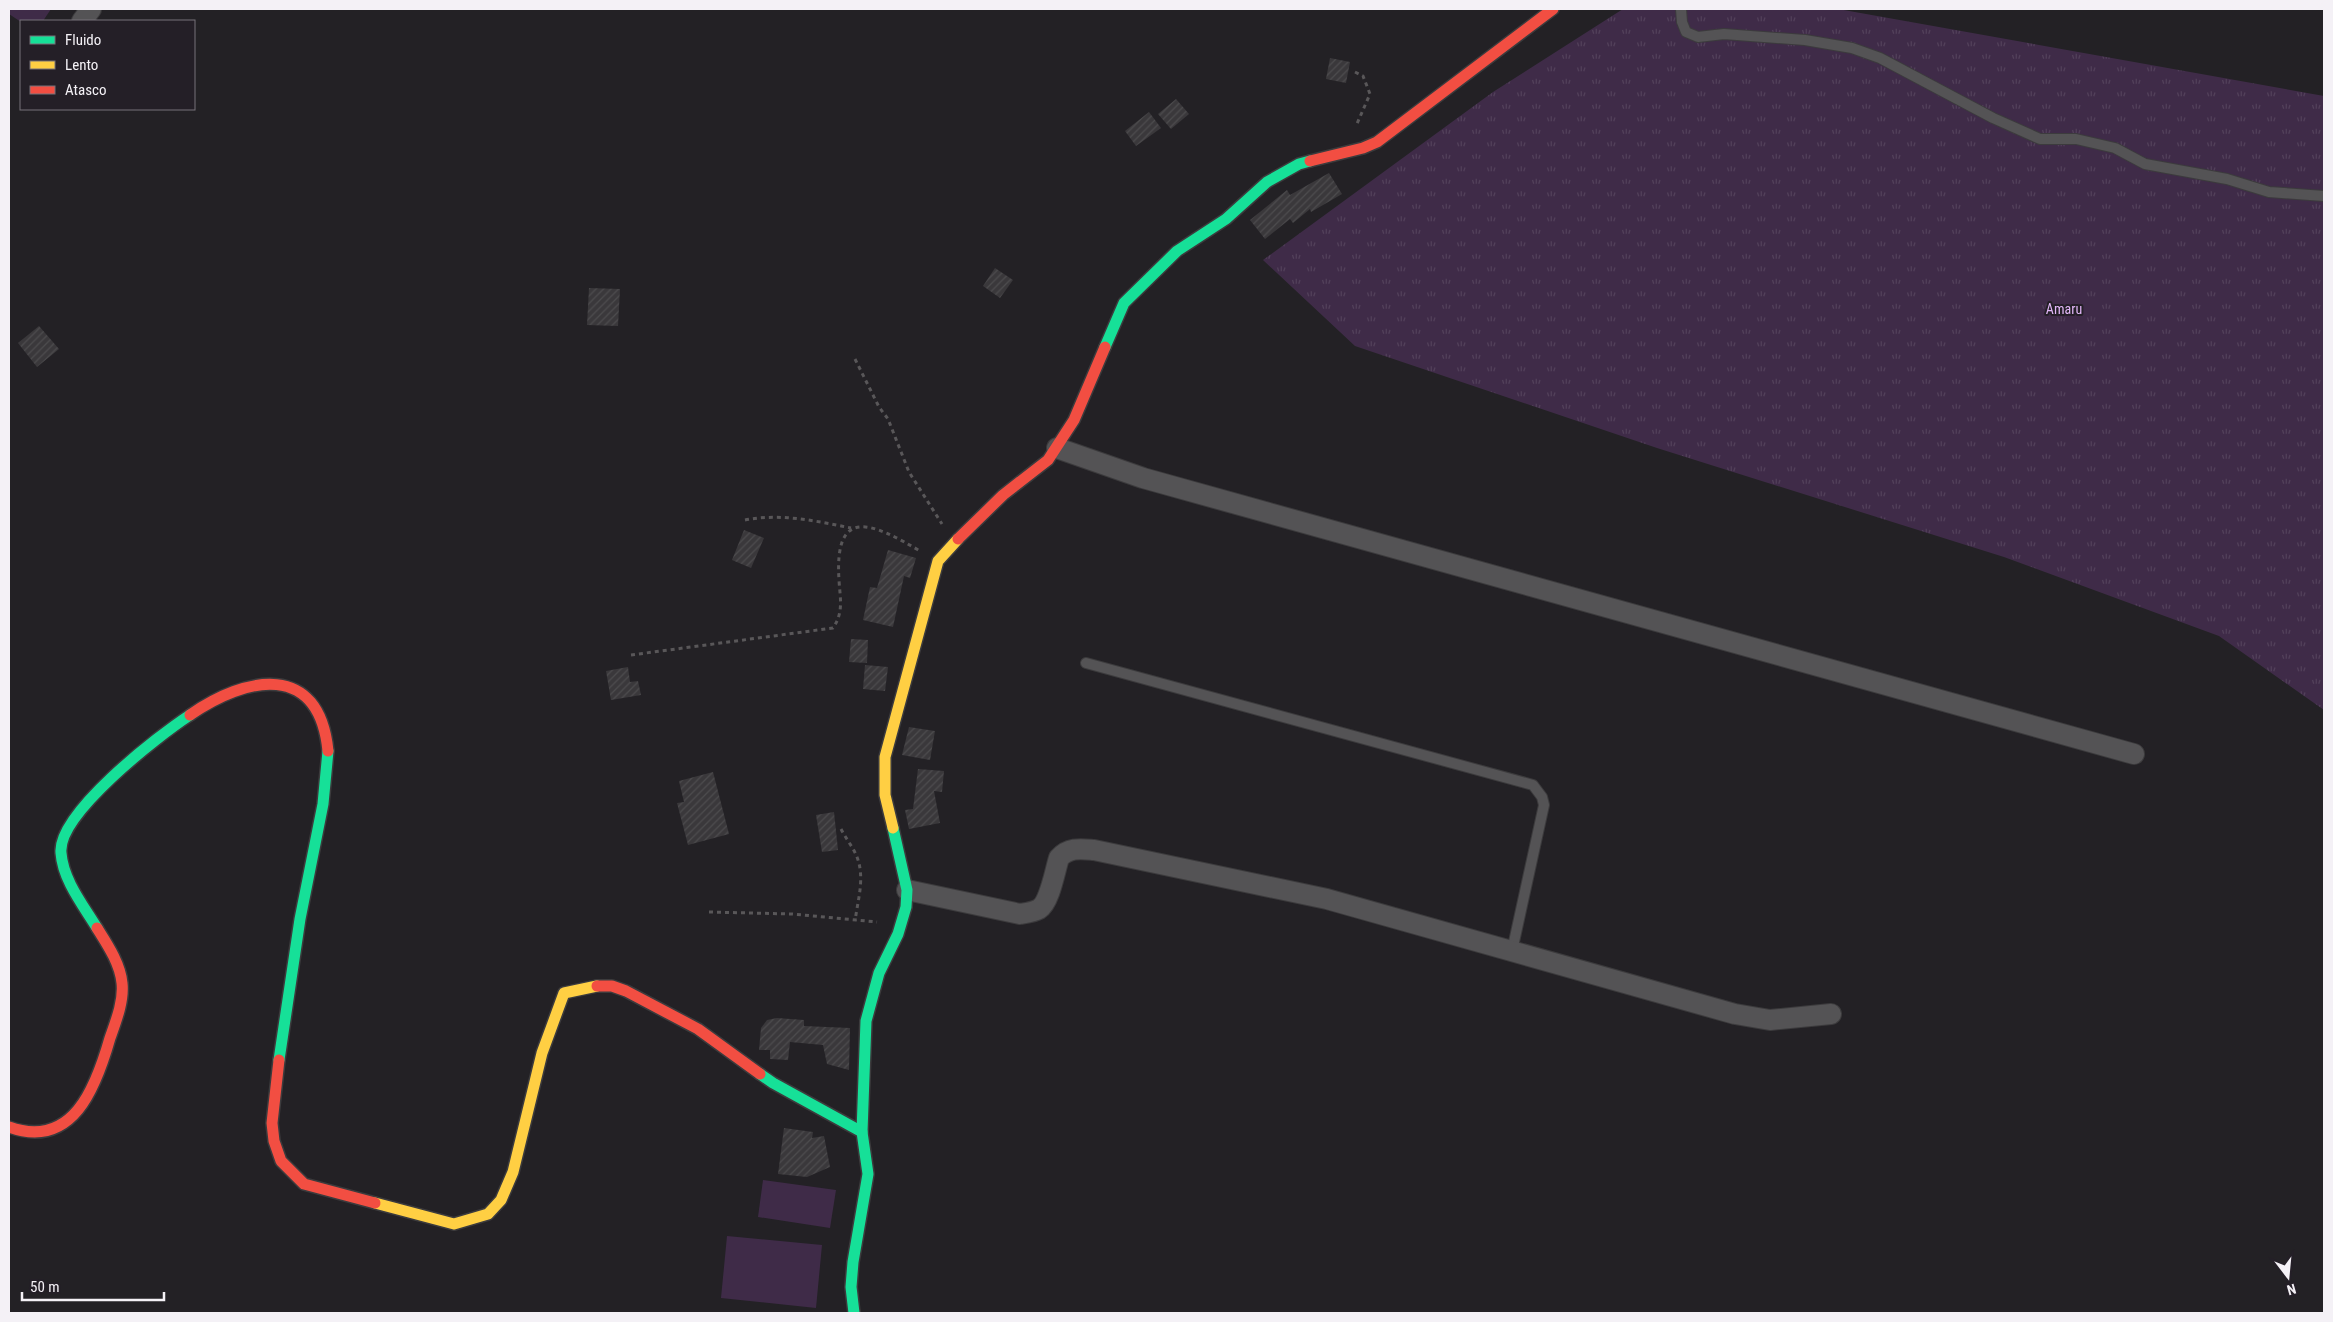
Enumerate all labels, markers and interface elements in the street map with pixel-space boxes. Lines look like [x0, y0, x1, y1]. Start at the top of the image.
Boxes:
legend [20, 20, 195, 110]
text: Fluido [65, 31, 101, 49]
text: Lento [65, 56, 98, 74]
text: Atasco [65, 81, 106, 99]
park label: Amaru [2046, 301, 2082, 317]
north arrow [2263, 1252, 2313, 1302]
scale bar [22, 1270, 165, 1302]
text: 50 m [30, 1278, 60, 1296]
text: N [2285, 1281, 2298, 1298]

